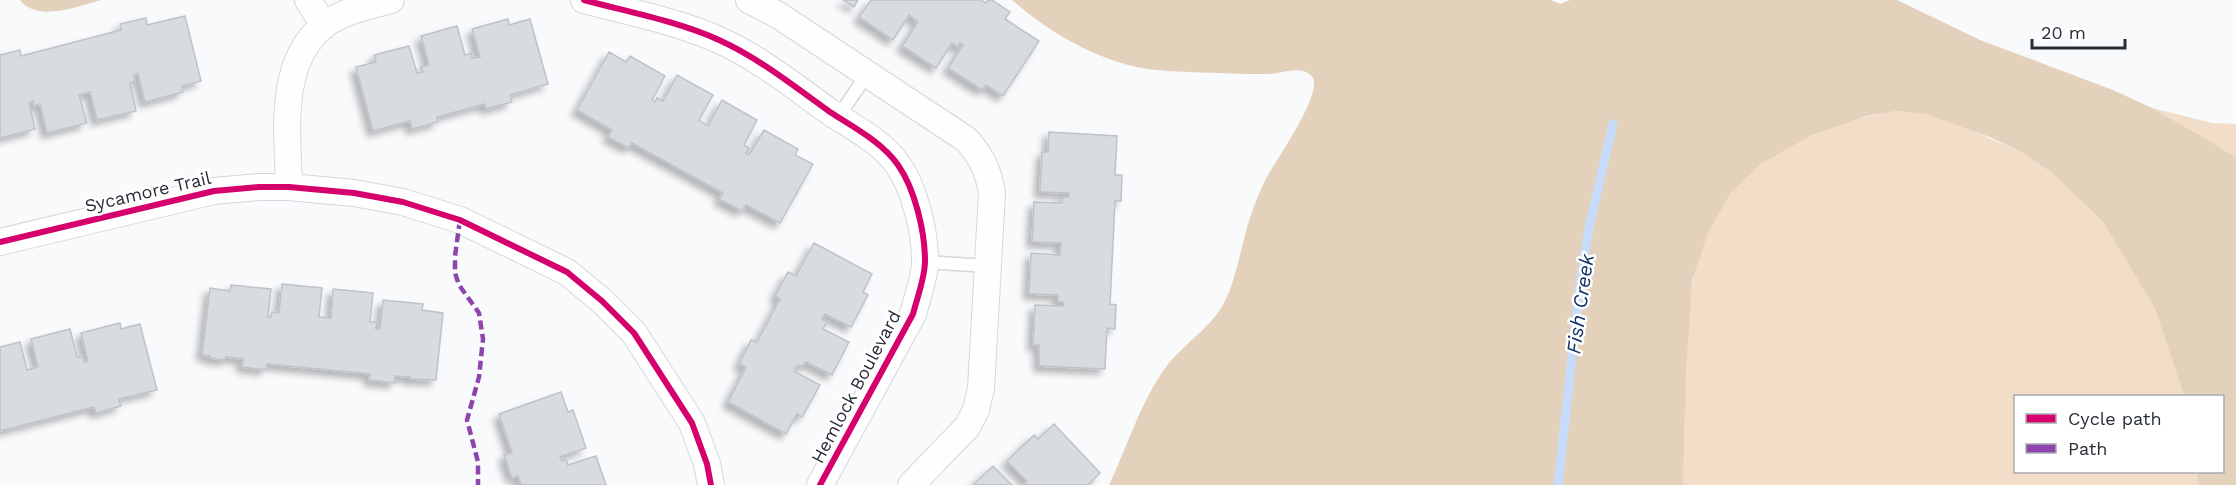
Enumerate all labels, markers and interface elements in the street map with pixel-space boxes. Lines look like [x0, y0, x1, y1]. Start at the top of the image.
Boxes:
scale bar [2032, 12, 2125, 50]
text: 20 m [2041, 22, 2086, 43]
street label: Sycamore Trail [83, 167, 214, 216]
water label: Fish Creek [1561, 252, 1599, 355]
street label: Hemlock Boulevard [806, 307, 905, 467]
legend [2014, 395, 2224, 473]
text: Cycle path [2068, 408, 2162, 429]
text: Path [2068, 438, 2108, 459]

